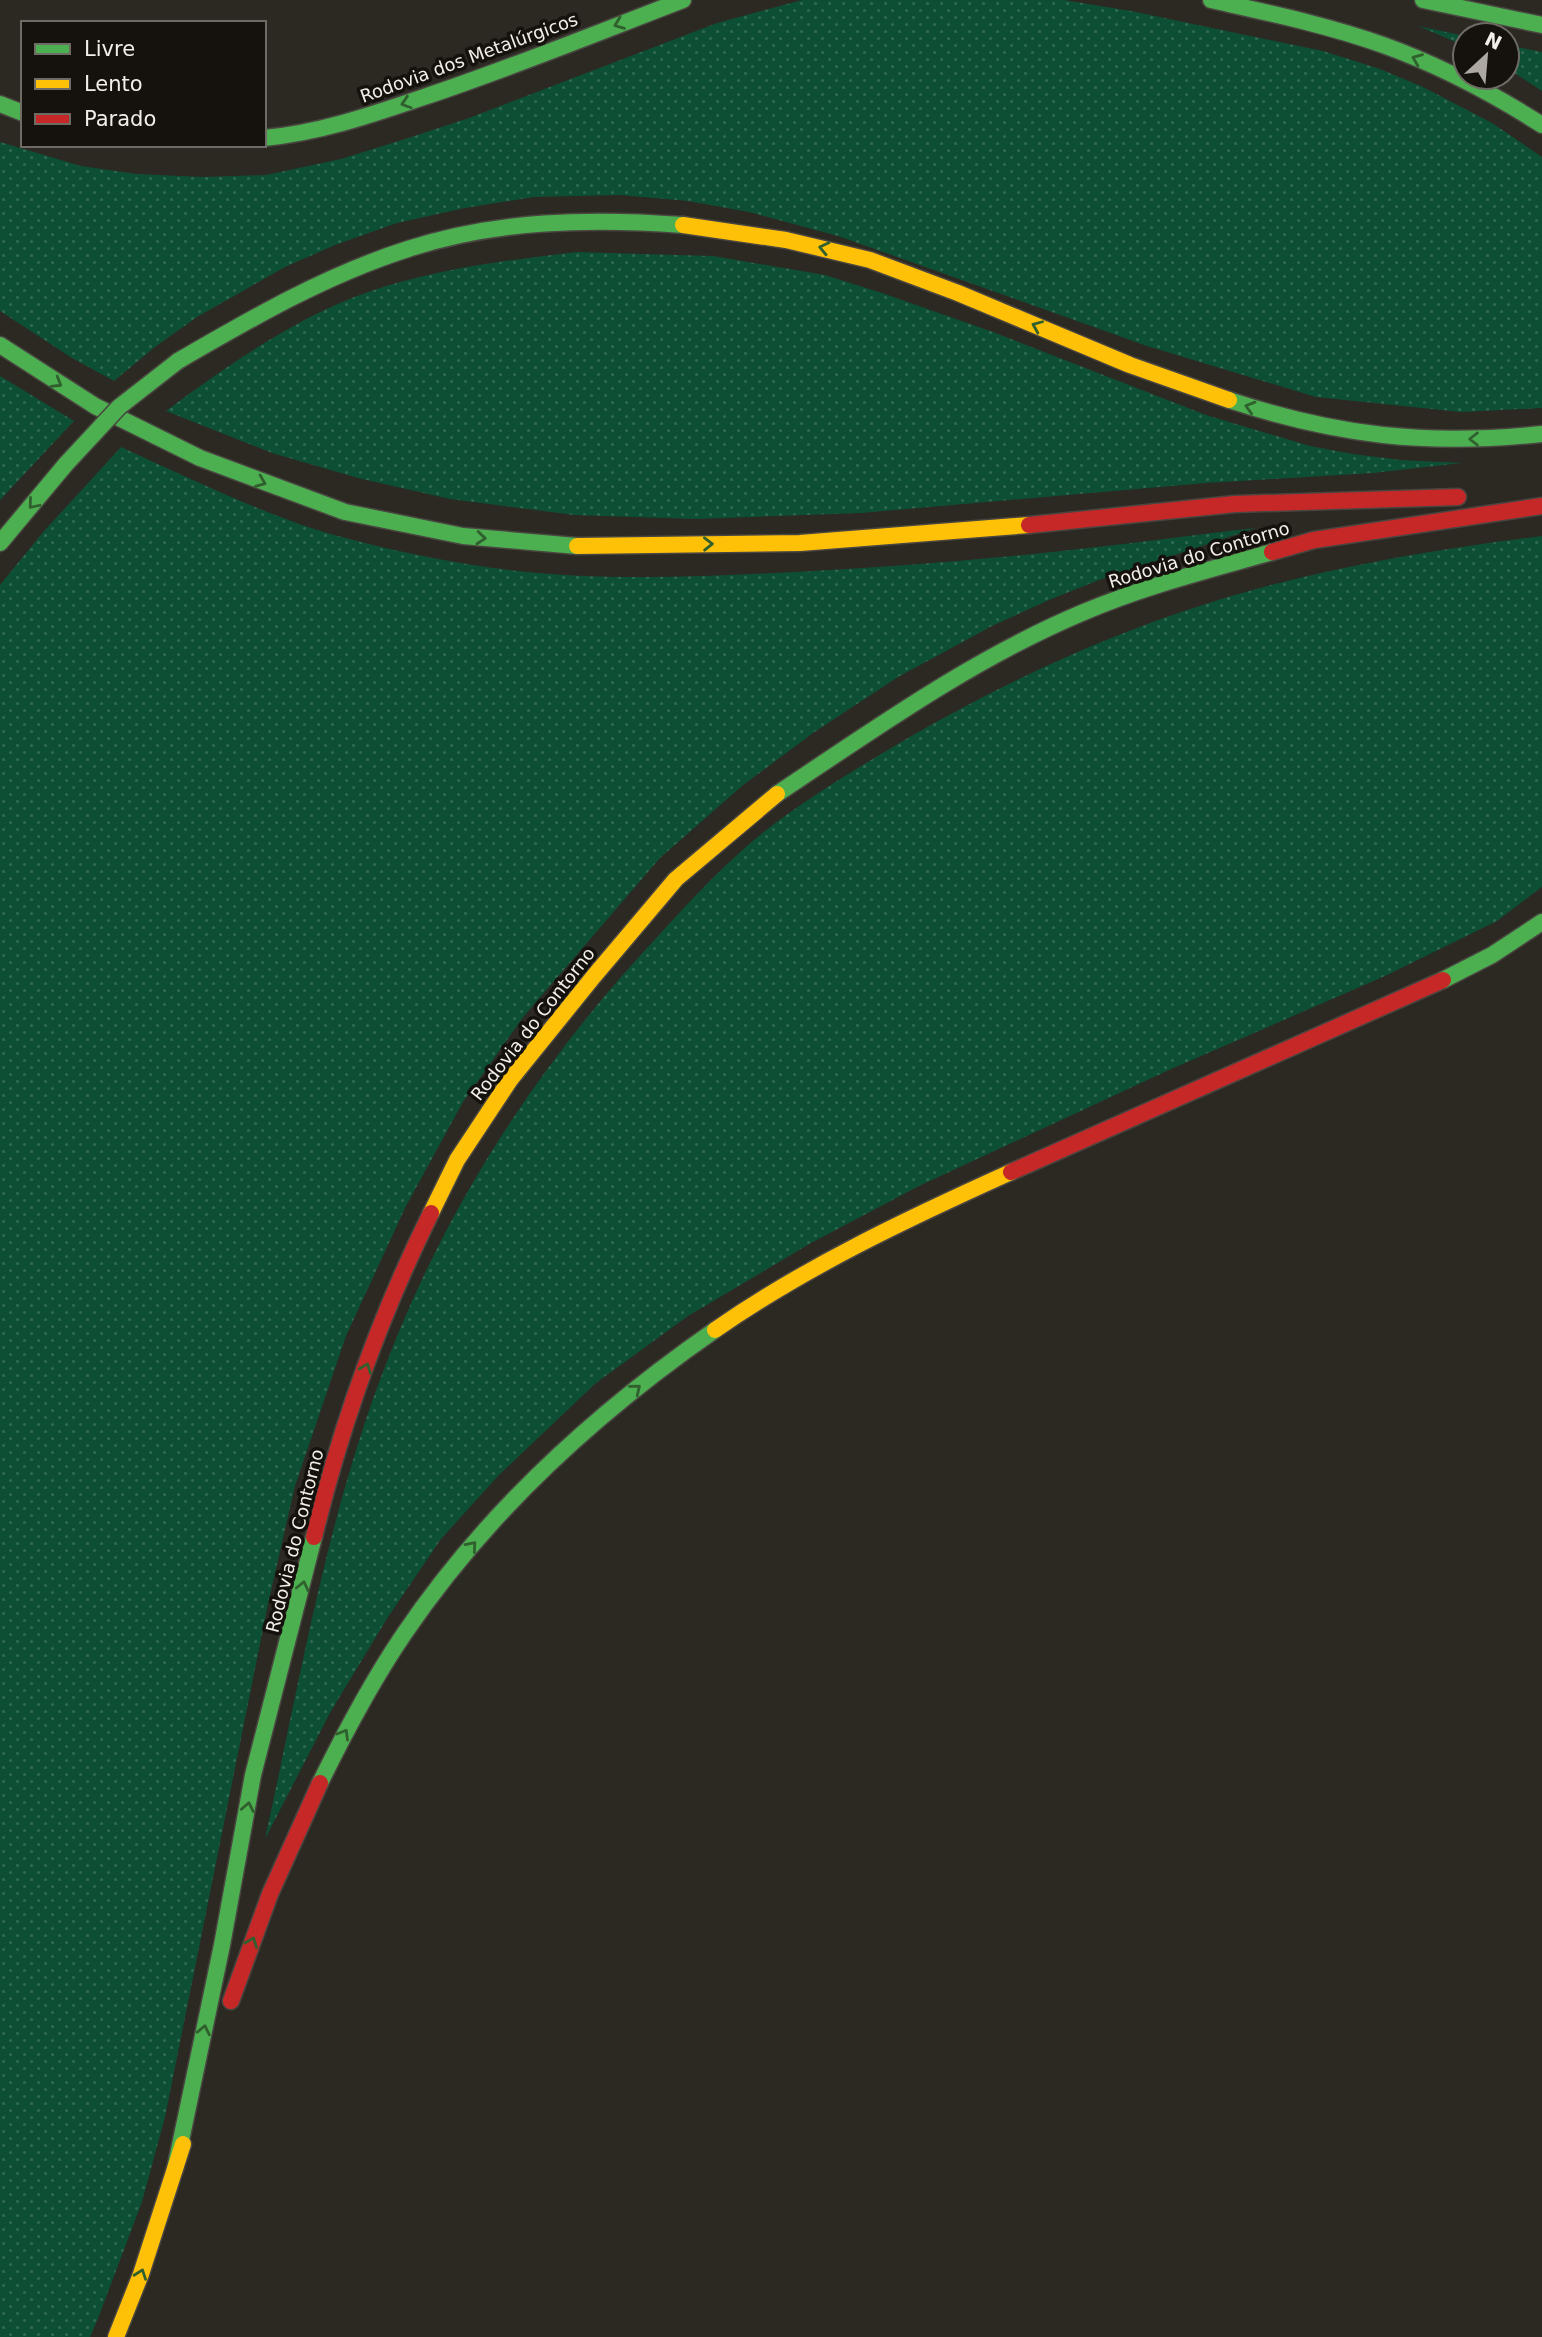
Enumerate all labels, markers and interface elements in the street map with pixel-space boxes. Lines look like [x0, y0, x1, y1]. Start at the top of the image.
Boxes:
street label: Rodovia dos Metalúrgicos [357, 8, 580, 107]
one-way arrow [614, 16, 626, 30]
legend [21, 21, 266, 147]
north arrow [1451, 21, 1521, 91]
text: N [1481, 27, 1505, 54]
text: Livre [84, 37, 135, 61]
one-way arrow [1412, 53, 1424, 67]
text: Lento [84, 72, 143, 96]
one-way arrow [400, 95, 412, 109]
text: Parado [84, 107, 156, 131]
one-way arrow [818, 242, 830, 256]
one-way arrow [1032, 320, 1045, 334]
one-way arrow [50, 374, 63, 387]
one-way arrow [1244, 400, 1256, 415]
one-way arrow [1468, 431, 1479, 447]
one-way arrow [255, 474, 267, 488]
one-way arrow [29, 495, 41, 508]
street label: Rodovia do Contorno [1106, 517, 1292, 592]
one-way arrow [476, 530, 487, 545]
one-way arrow [703, 536, 714, 552]
street label: Rodovia do Contorno [466, 943, 599, 1104]
one-way arrow [357, 1362, 371, 1374]
one-way arrow [628, 1385, 640, 1398]
street label: Rodovia do Contorno [262, 1447, 327, 1635]
one-way arrow [464, 1542, 476, 1555]
one-way arrow [294, 1580, 309, 1592]
one-way arrow [336, 1729, 349, 1741]
one-way arrow [239, 1801, 254, 1813]
one-way arrow [244, 1936, 258, 1948]
one-way arrow [195, 2024, 210, 2036]
one-way arrow [132, 2268, 146, 2280]

